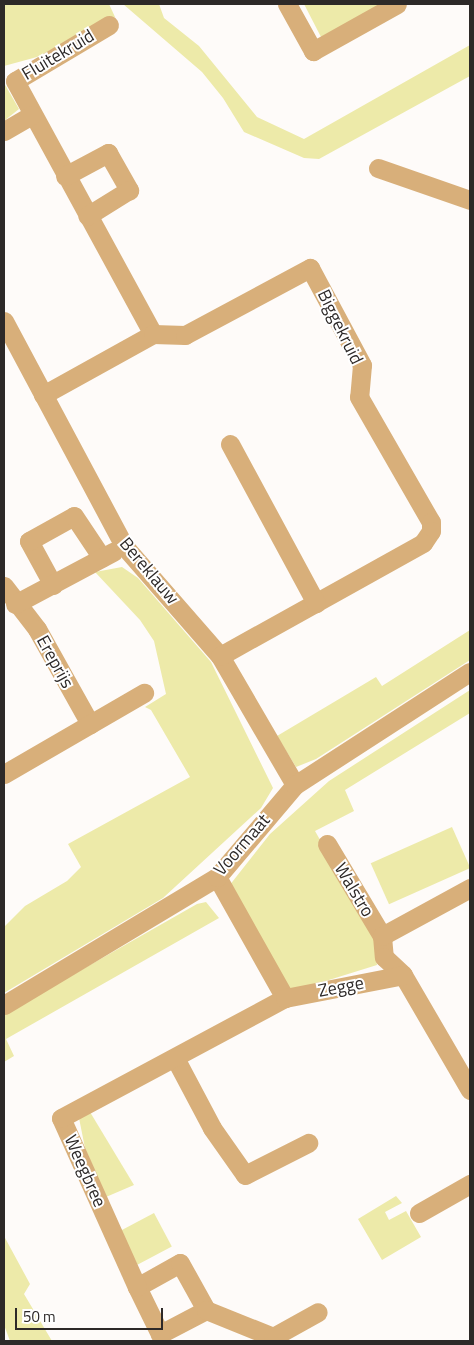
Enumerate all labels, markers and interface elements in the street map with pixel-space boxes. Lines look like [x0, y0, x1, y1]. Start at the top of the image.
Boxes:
street label: Fluitekruid [18, 25, 98, 85]
street label: Biggekruid [313, 286, 367, 368]
street label: Bereklauw [115, 533, 183, 609]
street label: Ereprijs [32, 632, 78, 692]
street label: Voormaat [209, 810, 275, 880]
street label: Walstro [330, 859, 378, 921]
street label: Zegge [316, 972, 366, 1002]
street label: Weegbree [60, 1132, 110, 1210]
scale bar [18, 1298, 165, 1330]
text: 50 m [23, 1305, 56, 1328]

